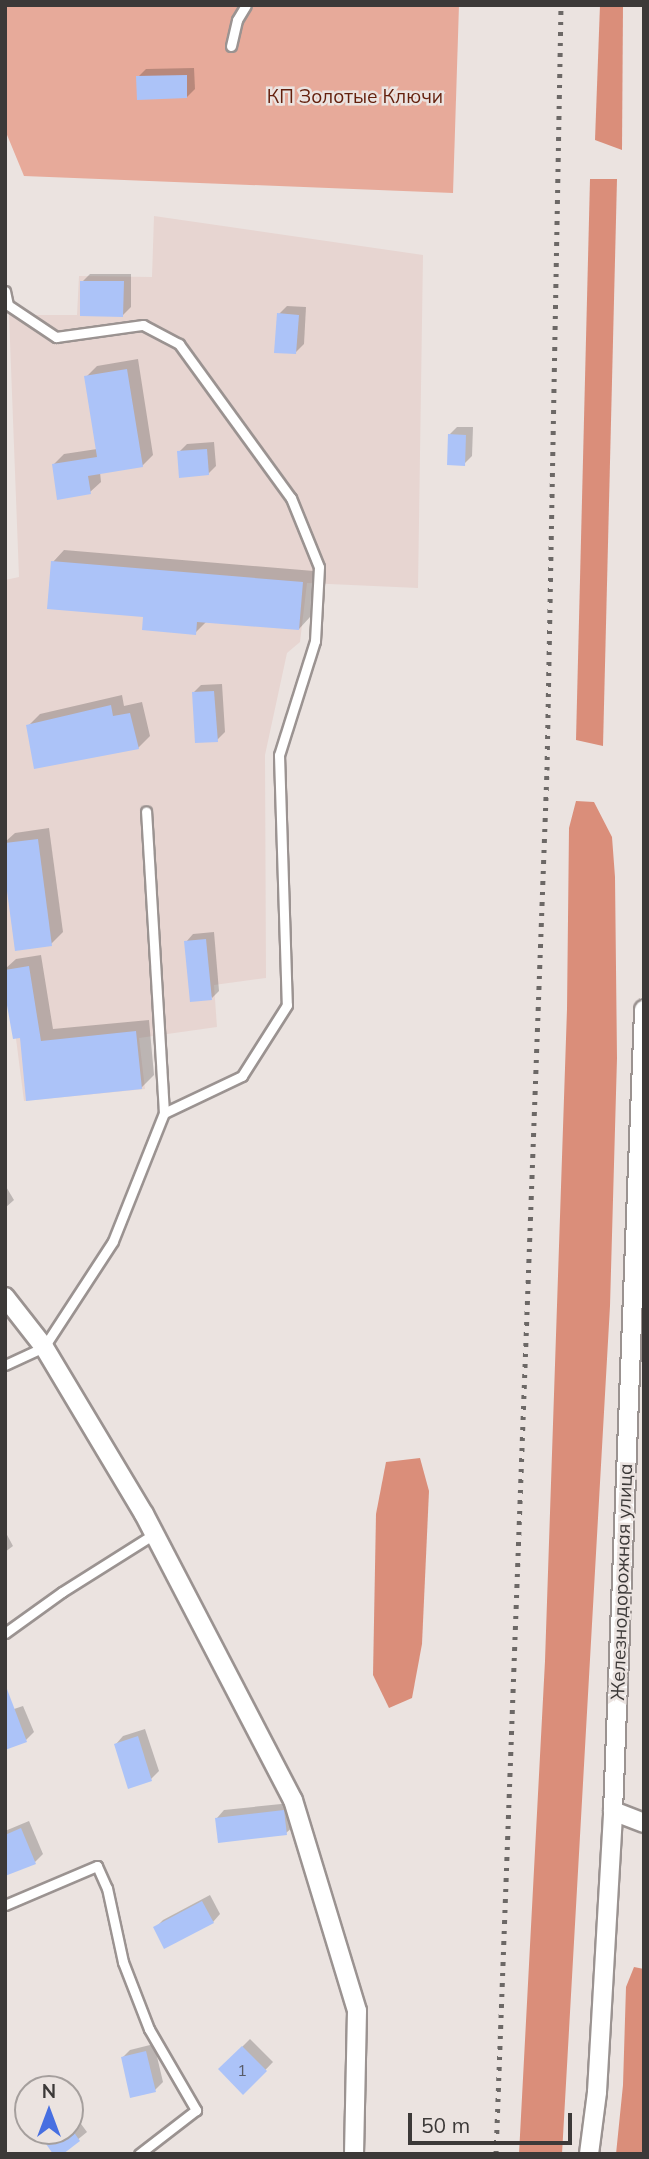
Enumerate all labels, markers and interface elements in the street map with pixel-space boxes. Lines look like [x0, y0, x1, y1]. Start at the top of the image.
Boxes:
park label: КП Золотые Ключи [267, 86, 443, 108]
street label: Железнодорожная улица [606, 1463, 638, 1701]
house number: 1 [237, 2060, 247, 2080]
north arrow [14, 2075, 84, 2145]
text: N [42, 2079, 56, 2103]
scale bar [411, 2100, 576, 2144]
text: 50 m [421, 2112, 470, 2138]

